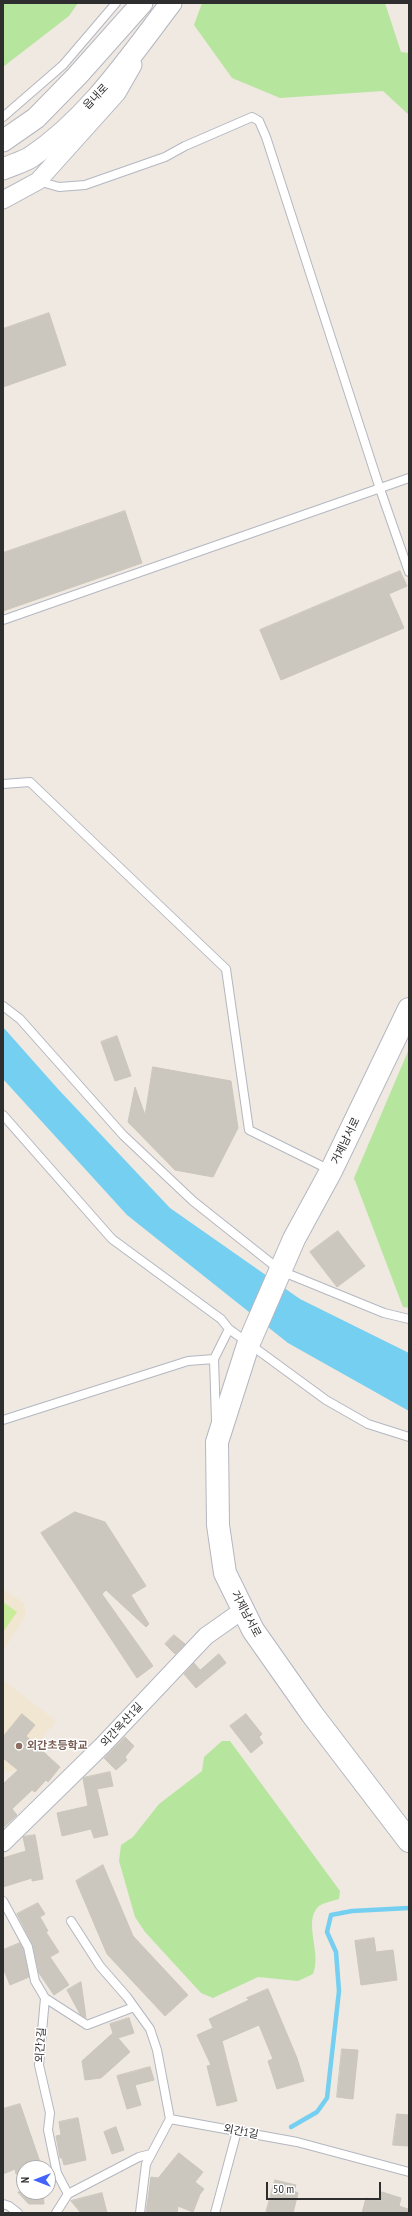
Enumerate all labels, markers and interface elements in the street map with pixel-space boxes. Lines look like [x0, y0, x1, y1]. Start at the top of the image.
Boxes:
street label: 읍내로 [81, 81, 111, 113]
street label: 거제남서로 [329, 1115, 363, 1167]
street label: 거제남서로 [228, 1589, 264, 1639]
street label: 외간옥산1길 [98, 1700, 146, 1750]
place label: 외간초등학교 [27, 1739, 88, 1753]
marker: 외간초등학교 [14, 1741, 24, 1751]
street label: 외간2길 [33, 2027, 49, 2063]
street label: 외간1길 [222, 2122, 260, 2142]
north arrow [16, 2160, 56, 2200]
scale bar [268, 2174, 383, 2200]
text: N [18, 2177, 32, 2183]
text: 50 m [273, 2181, 294, 2196]

